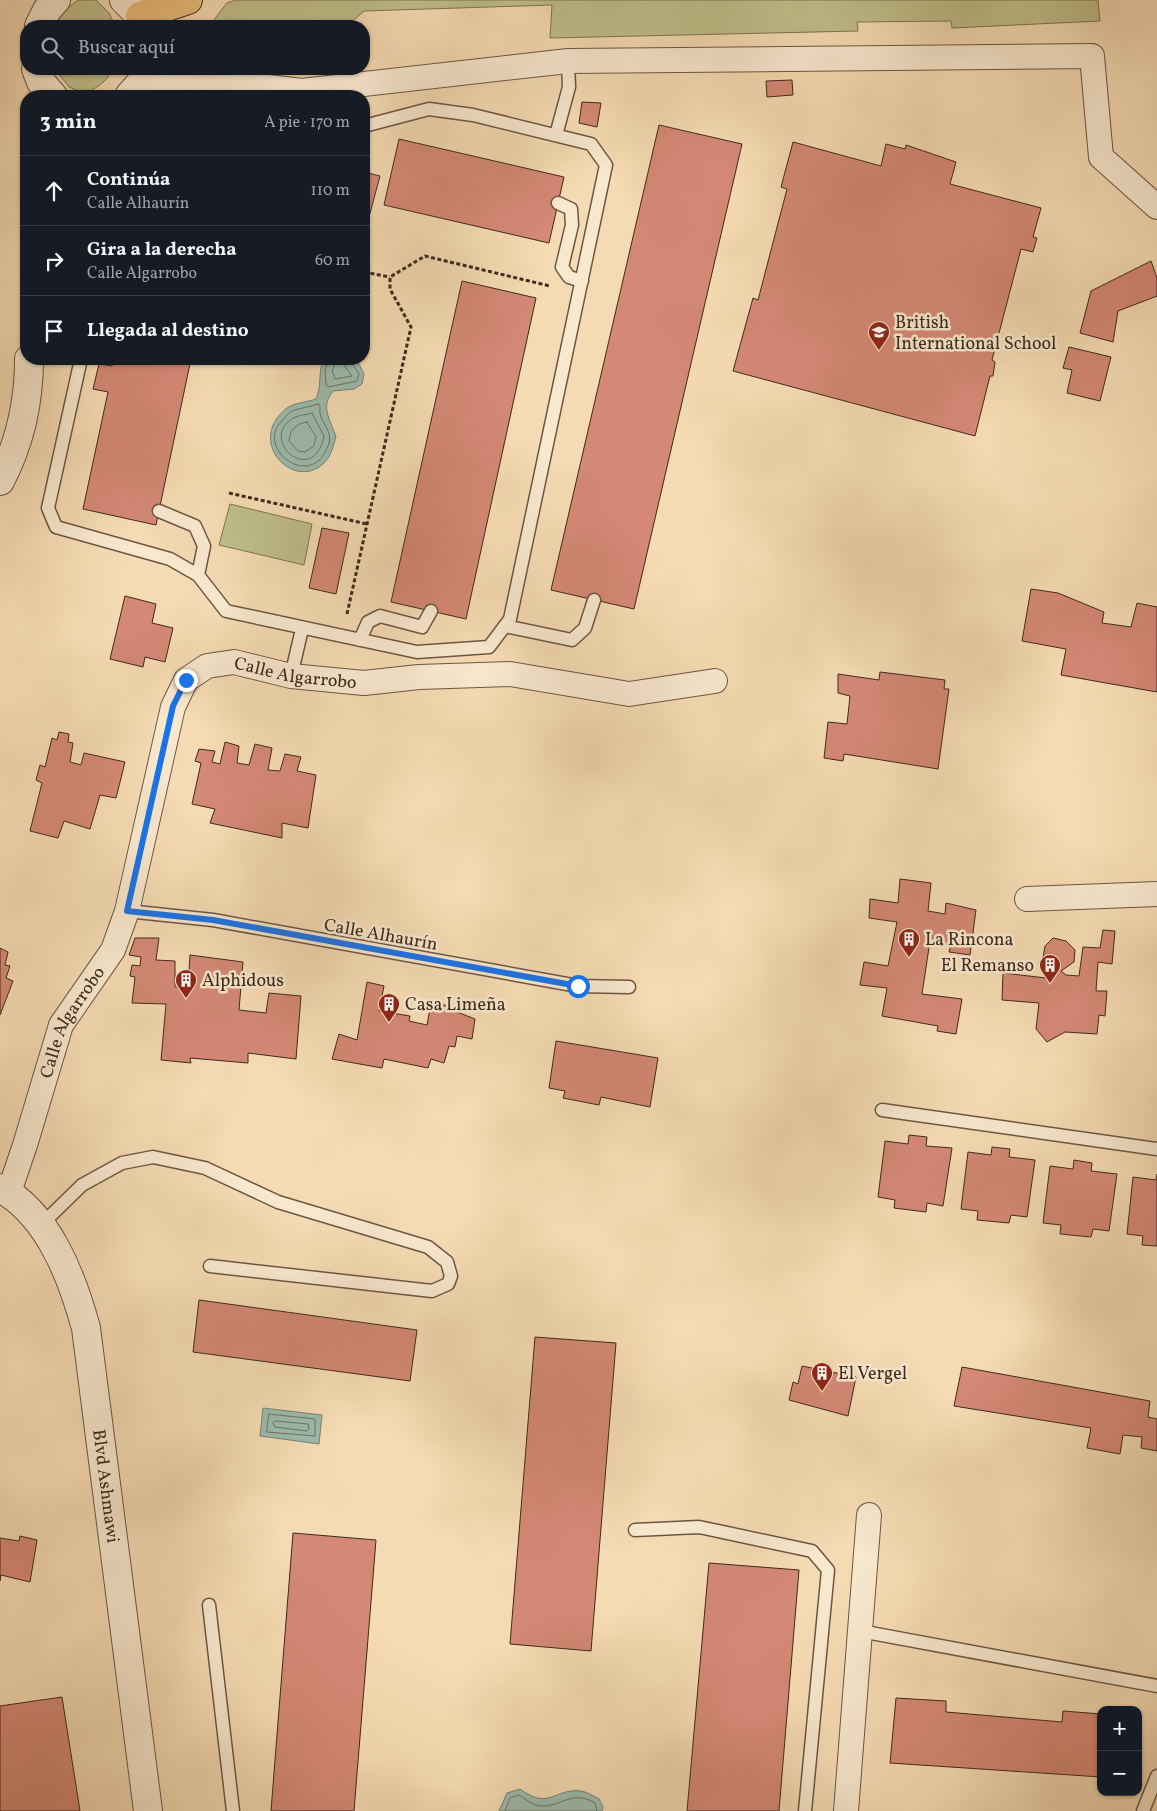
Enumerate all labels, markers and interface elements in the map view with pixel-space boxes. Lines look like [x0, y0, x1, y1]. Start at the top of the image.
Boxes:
search box [20, 20, 370, 75]
icon: search [38, 34, 66, 62]
text: Buscar aquí [78, 35, 175, 61]
text: 3 min [40, 108, 96, 137]
text: A pie · 170 m [264, 112, 350, 134]
text: Continúa [87, 167, 170, 193]
icon: ahead [40, 177, 68, 205]
text: 110 m [311, 180, 350, 202]
text: Calle Alhaurín [87, 193, 189, 215]
text: Gira a la derecha [87, 237, 237, 263]
icon: right [40, 247, 68, 275]
text: 60 m [315, 250, 350, 272]
text: Calle Algarrobo [87, 263, 197, 285]
place label: British International School [895, 311, 1056, 357]
icon: arrive [40, 317, 68, 345]
text: Llegada al destino [87, 318, 249, 344]
school or university icon: British International School [867, 320, 891, 351]
street label: Calle Algarrobo [231, 652, 358, 696]
route end [175, 669, 198, 692]
street label: Calle Alhaurín [322, 913, 440, 958]
building icon: La Rincona [897, 927, 921, 958]
place label: La Rincona [925, 928, 1013, 953]
building icon: El Remanso [1038, 953, 1062, 984]
place label: El Remanso [941, 954, 1034, 979]
street label: Calle Algarrobo [35, 962, 112, 1082]
building icon: Alphidous [174, 968, 198, 999]
place label: Alphidous [202, 969, 284, 994]
route start [567, 975, 590, 998]
building icon: Casa Limeña [377, 992, 401, 1023]
place label: Casa Limeña [405, 993, 506, 1018]
building icon: El Vergel [810, 1361, 834, 1392]
place label: El Vergel [838, 1362, 907, 1387]
street label: Blvd Ashmawi [85, 1428, 124, 1545]
map controls [1097, 1706, 1142, 1796]
button: + [1097, 1706, 1142, 1751]
button: − [1097, 1751, 1142, 1796]

